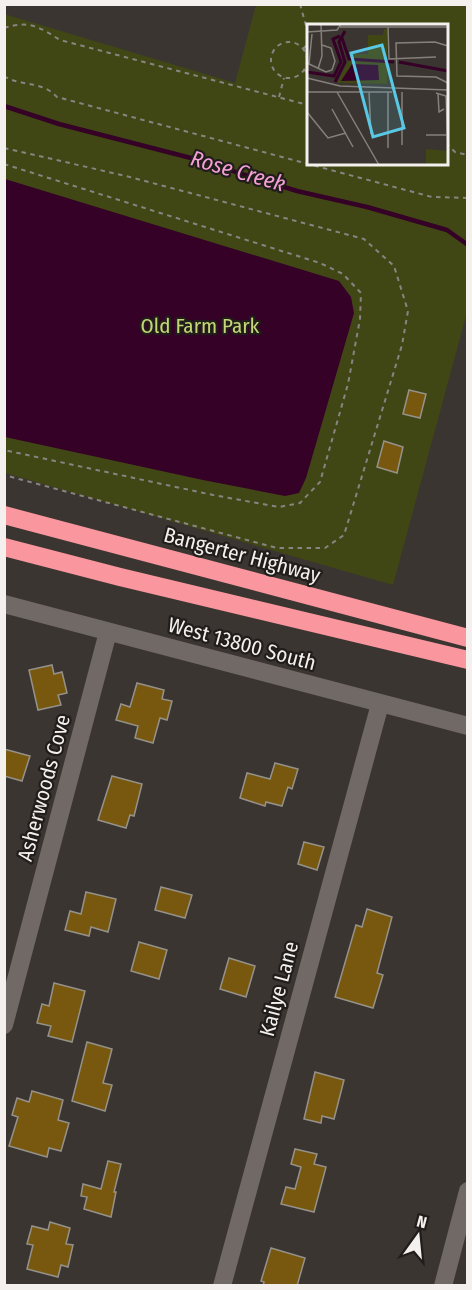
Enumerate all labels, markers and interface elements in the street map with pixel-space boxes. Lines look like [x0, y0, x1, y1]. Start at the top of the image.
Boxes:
inset map [307, 24, 448, 165]
water label: Rose Creek [187, 145, 289, 197]
park label: Old Farm Park [141, 313, 260, 339]
street label: Bangerter Highway [161, 522, 324, 589]
street label: West 13800 South [165, 612, 319, 676]
street label: Asherwoods Cove [12, 712, 76, 864]
street label: Kailye Lane [254, 939, 304, 1039]
north arrow [388, 1206, 448, 1266]
text: N [415, 1212, 429, 1232]

